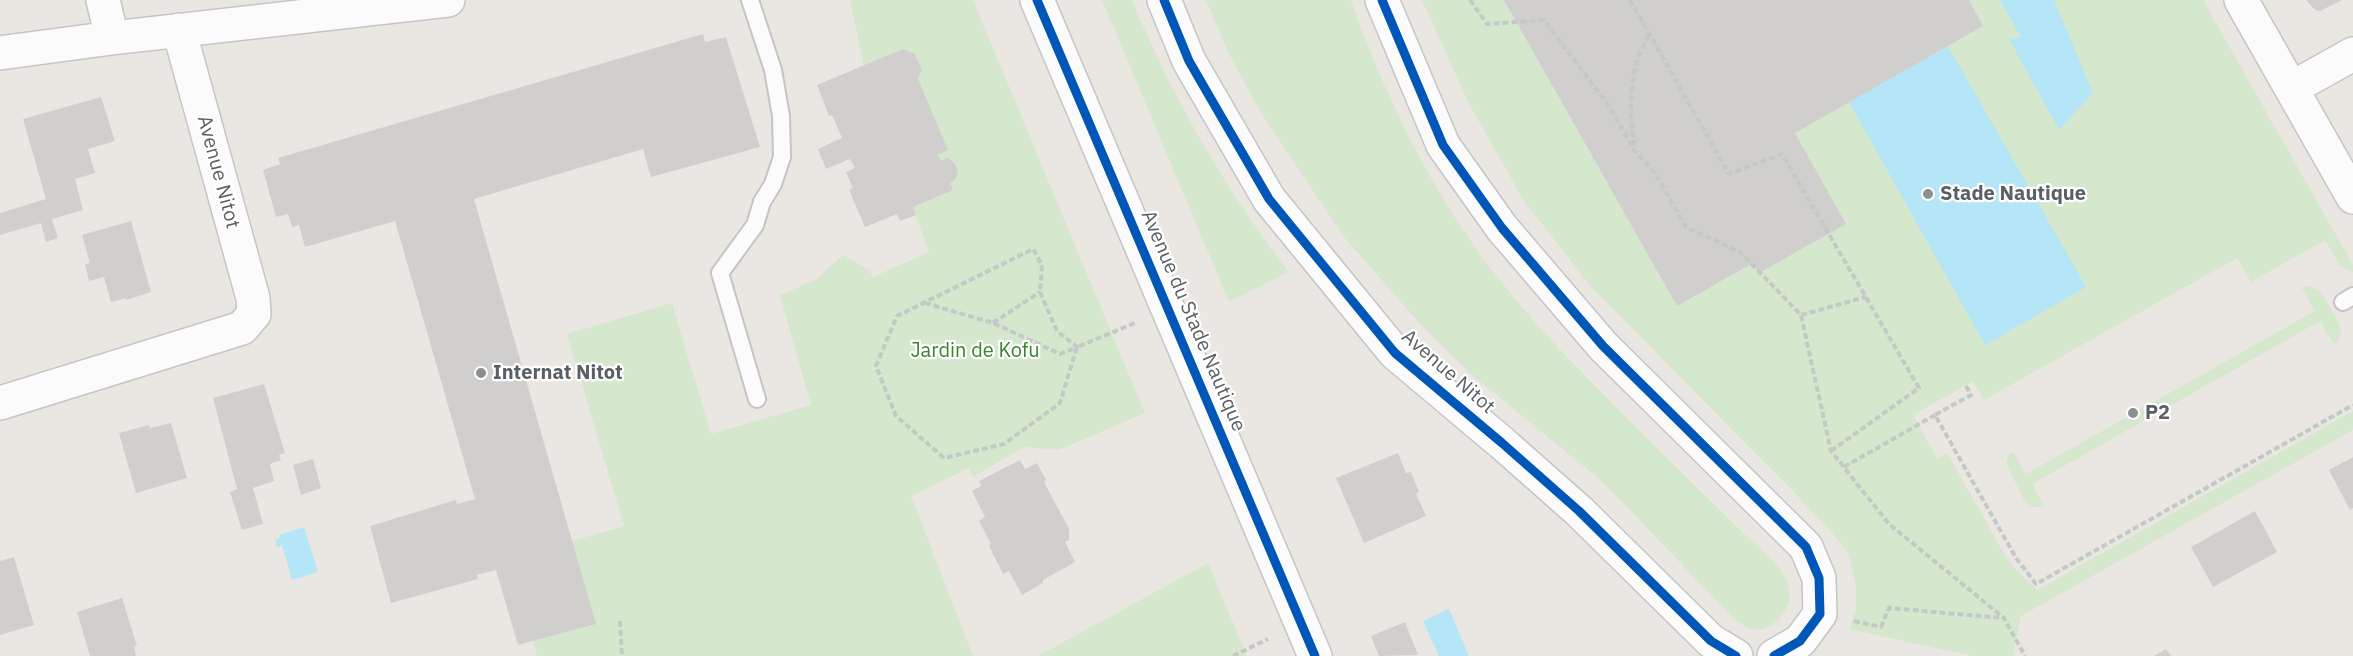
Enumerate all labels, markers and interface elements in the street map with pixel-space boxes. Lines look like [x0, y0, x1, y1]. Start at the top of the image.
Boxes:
street label: Avenue Nitot [191, 113, 245, 231]
place label: Stade Nautique [1940, 182, 2086, 206]
marker: Stade Nautique [1921, 187, 1935, 201]
street label: Avenue du Stade Nautique [1135, 207, 1251, 435]
street label: Avenue Nitot [1396, 325, 1500, 419]
park label: Jardin de Kofu [910, 339, 1040, 363]
place label: Internat Nitot [493, 361, 623, 385]
marker: Internat Nitot [474, 366, 488, 380]
place label: P2 [2145, 401, 2170, 425]
marker: P2 [2126, 406, 2140, 420]

